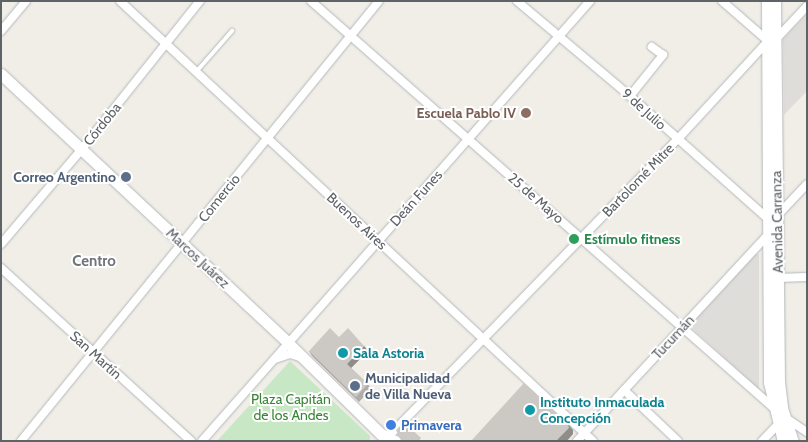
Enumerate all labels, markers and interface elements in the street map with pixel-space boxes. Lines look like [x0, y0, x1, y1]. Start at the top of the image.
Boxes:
street label: 9 de Julio [618, 85, 670, 133]
street label: Córdoba [80, 99, 124, 149]
place label: Escuela Pablo IV [417, 105, 516, 121]
marker: Escuela Pablo IV [520, 107, 532, 119]
street label: Bartolomé Mitre [599, 140, 677, 220]
street label: Deán Funes [386, 166, 446, 230]
place label: Correo Argentino [13, 169, 116, 185]
street label: 25 de Mayo [505, 169, 567, 227]
marker: Correo Argentino [120, 171, 132, 183]
street label: Comercio [195, 171, 243, 225]
street label: Avenida Carranza [768, 171, 786, 273]
street label: Buenos Aires [323, 189, 391, 253]
street label: Marcos Juárez [163, 224, 233, 292]
place label: Estímulo fitness [584, 231, 681, 247]
marker: Estímulo fitness [568, 233, 580, 245]
district label: Centro [72, 253, 116, 271]
street label: Tucumán [648, 311, 698, 363]
street label: San Martín [67, 327, 125, 383]
place label: Sala Astoria [353, 345, 424, 361]
marker: Sala Astoria [337, 347, 349, 359]
place label: Municipalidad de Villa Nueva [365, 370, 451, 402]
marker: Municipalidad de Villa Nueva [349, 380, 361, 392]
park label: Plaza Capitán de los Andes [251, 391, 331, 424]
place label: Instituto Inmaculada Concepción [540, 394, 665, 427]
marker: Instituto Inmaculada Concepción [524, 404, 536, 416]
place label: Primavera [401, 417, 462, 433]
marker: Primavera [385, 419, 397, 431]

